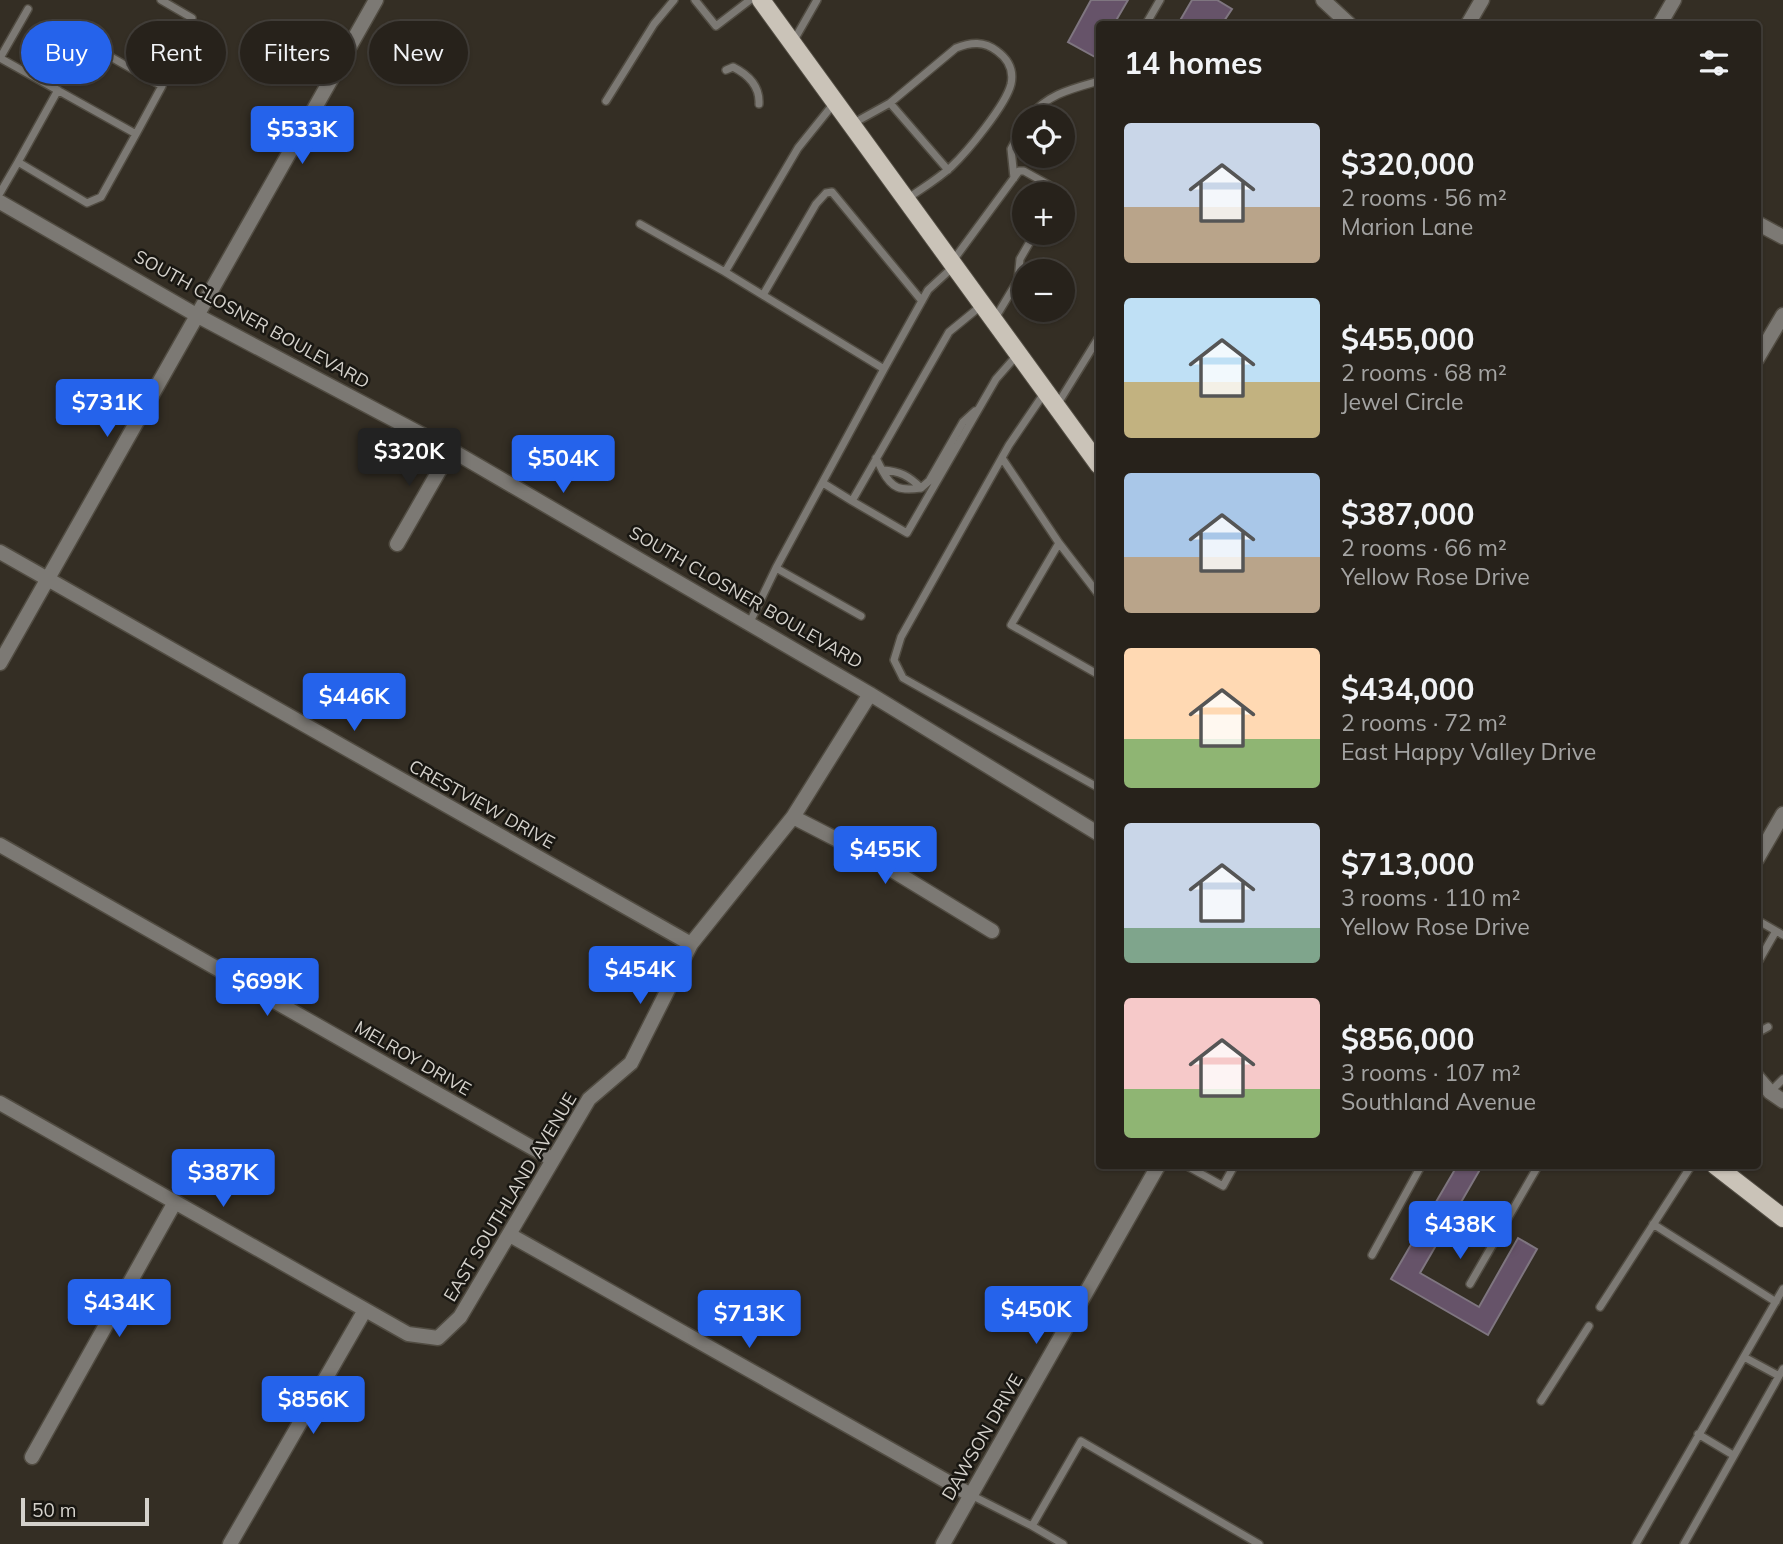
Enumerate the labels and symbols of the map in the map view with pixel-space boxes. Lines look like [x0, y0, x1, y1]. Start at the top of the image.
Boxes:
pin: $533K [253, 106, 351, 166]
street label: SOUTH CLOSNER BOULEVARD [130, 245, 374, 393]
pin: $731K [58, 380, 156, 439]
pin: $320K [360, 428, 458, 488]
pin: $504K [514, 435, 612, 495]
street label: SOUTH CLOSNER BOULEVARD [625, 521, 867, 673]
pin: $446K [305, 674, 403, 733]
street label: CRESTVIEW DRIVE [405, 754, 559, 854]
pin: $455K [836, 826, 934, 886]
pin: $454K [591, 946, 689, 1006]
pin: $699K [218, 958, 316, 1018]
street label: MELROY DRIVE [351, 1015, 475, 1101]
street label: EAST SOUTHLAND AVENUE [438, 1088, 582, 1306]
pin: $387K [174, 1150, 272, 1209]
pin: $438K [1411, 1202, 1509, 1261]
pin: $434K [70, 1280, 168, 1339]
pin: $450K [987, 1286, 1085, 1346]
pin: $713K [700, 1290, 798, 1350]
street label: DAWSON DRIVE [936, 1370, 1028, 1504]
pin: $856K [264, 1376, 362, 1436]
scale bar [21, 1495, 149, 1527]

